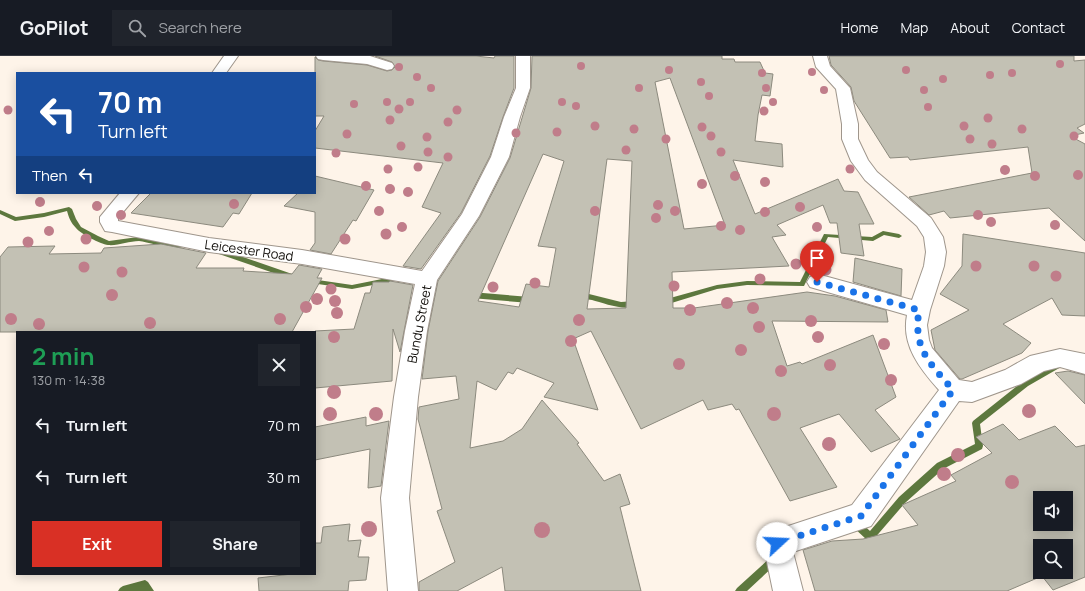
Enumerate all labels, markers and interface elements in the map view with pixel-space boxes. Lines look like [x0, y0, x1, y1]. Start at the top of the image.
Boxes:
search box [112, 10, 392, 46]
text: GoPilot [20, 15, 88, 41]
icon: search [126, 17, 148, 39]
text: Search here [158, 17, 242, 38]
text: Home [841, 18, 878, 37]
text: Map [900, 18, 928, 37]
text: About [950, 18, 990, 37]
text: Contact [1012, 18, 1065, 37]
text: 70 m [98, 83, 162, 121]
icon: left [32, 88, 84, 140]
text: Turn left [98, 119, 168, 143]
icon: left [75, 164, 97, 186]
text: Then [32, 165, 67, 186]
street label: Leicester Road [204, 235, 294, 265]
pin [800, 241, 834, 282]
icon: arrive [806, 247, 828, 269]
street label: Bundu Street [403, 283, 435, 365]
text: 2 min [32, 339, 94, 372]
button: close [258, 344, 300, 386]
text: 130 m · 14:38 [32, 371, 105, 389]
icon: left [32, 414, 54, 436]
text: Turn left [66, 415, 128, 436]
text: 70 m [268, 415, 300, 436]
icon: left [32, 466, 54, 488]
text: Turn left [66, 467, 128, 488]
text: 30 m [267, 467, 300, 488]
map controls [1033, 491, 1073, 579]
button: sound [1033, 491, 1073, 531]
button: Exit [32, 521, 162, 567]
button: Share [170, 521, 300, 567]
position arrow [756, 522, 798, 564]
button: search [1033, 539, 1073, 579]

